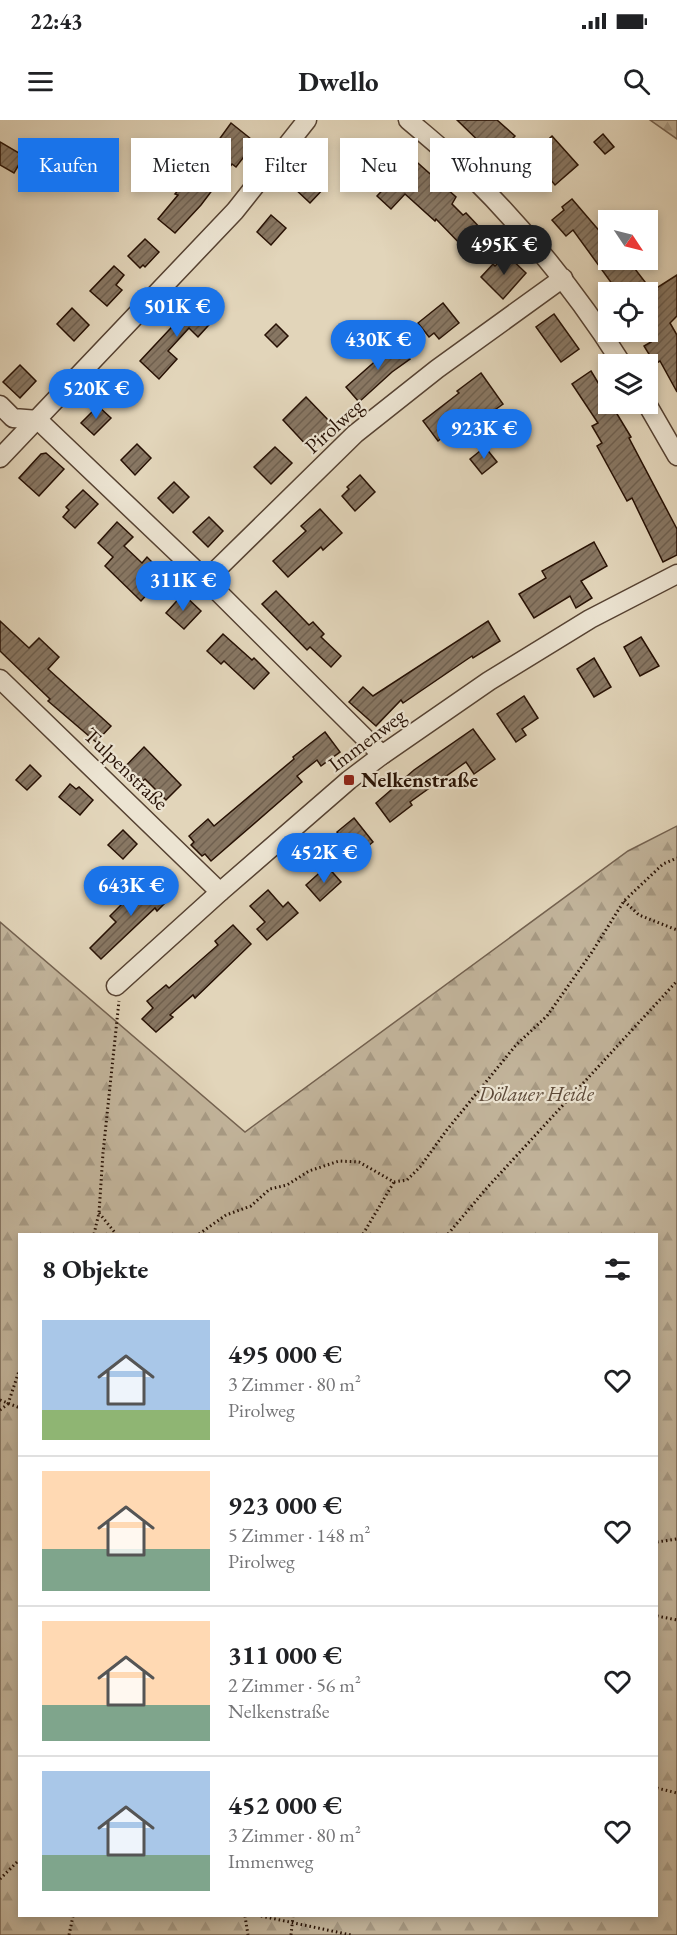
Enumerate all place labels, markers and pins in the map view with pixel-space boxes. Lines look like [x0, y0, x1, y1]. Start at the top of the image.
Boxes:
pin: 495K € [455, 225, 553, 276]
pin: 501K € [128, 287, 226, 338]
pin: 430K € [329, 320, 427, 371]
pin: 520K € [47, 369, 145, 420]
pin: 923K € [435, 409, 533, 460]
pin: 311K € [134, 561, 232, 612]
place label: Nelkenstraße [361, 766, 478, 793]
marker: Nelkenstraße [342, 773, 356, 787]
pin: 452K € [275, 833, 373, 884]
pin: 643K € [82, 866, 180, 917]

